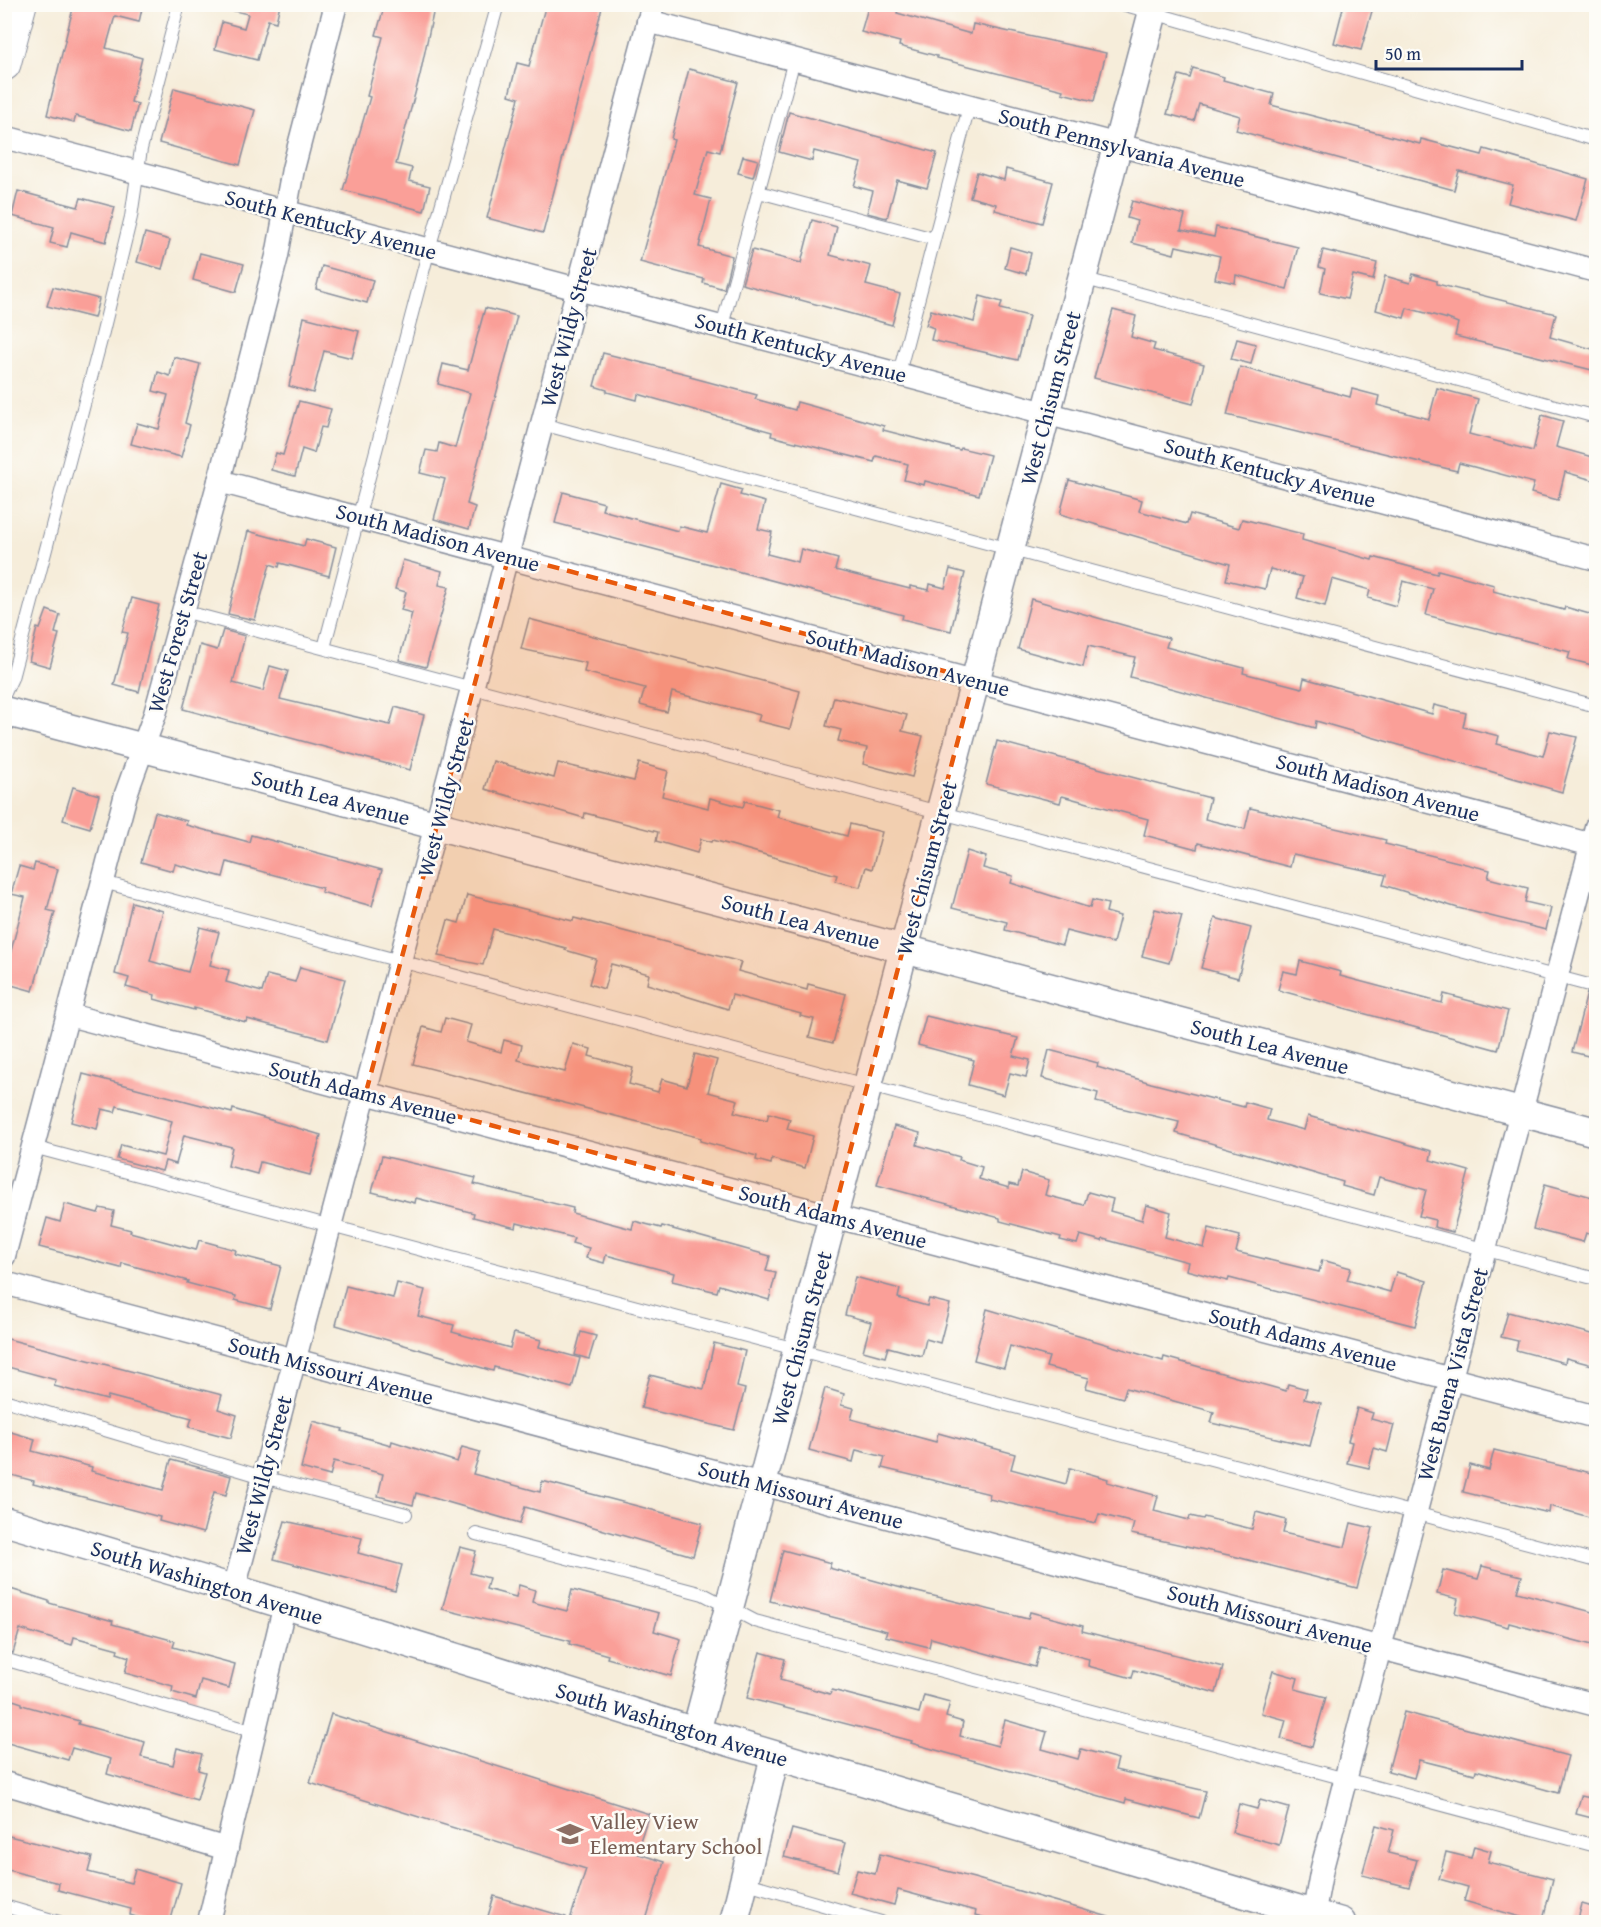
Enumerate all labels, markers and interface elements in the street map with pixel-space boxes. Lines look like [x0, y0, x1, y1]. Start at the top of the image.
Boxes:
scale bar [1376, 33, 1522, 71]
text: 50 m [1385, 40, 1421, 67]
street label: South Pennsylvania Avenue [995, 99, 1249, 195]
street label: South Kentucky Avenue [221, 180, 441, 268]
street label: West Wildy Street [531, 244, 605, 410]
street label: South Kentucky Avenue [691, 303, 911, 391]
street label: West Chisum Street [1011, 307, 1089, 489]
street label: South Kentucky Avenue [1160, 428, 1380, 516]
street label: South Madison Avenue [332, 494, 544, 580]
street label: West Forest Street [139, 547, 215, 717]
street label: South Madison Avenue [802, 619, 1014, 705]
street label: West Wildy Street [408, 714, 482, 880]
street label: South Madison Avenue [1272, 744, 1484, 830]
street label: South Lea Avenue [248, 760, 414, 834]
street label: West Chisum Street [887, 777, 965, 959]
street label: South Lea Avenue [718, 884, 884, 958]
street label: South Lea Avenue [1187, 1009, 1353, 1083]
street label: South Adams Avenue [265, 1052, 461, 1132]
street label: South Adams Avenue [735, 1176, 931, 1256]
street label: West Chisum Street [762, 1247, 840, 1429]
street label: West Buena Vista Street [1408, 1263, 1496, 1484]
street label: South Adams Avenue [1205, 1299, 1401, 1379]
street label: South Missouri Avenue [225, 1327, 437, 1413]
street label: West Wildy Street [226, 1392, 300, 1558]
street label: South Missouri Avenue [695, 1451, 907, 1537]
street label: South Washington Avenue [87, 1531, 327, 1633]
street label: South Missouri Avenue [1164, 1575, 1376, 1661]
street label: South Washington Avenue [552, 1673, 792, 1775]
place label: Valley View Elementary School [590, 1805, 762, 1862]
school or university icon: Valley View Elementary School [555, 1819, 585, 1849]

